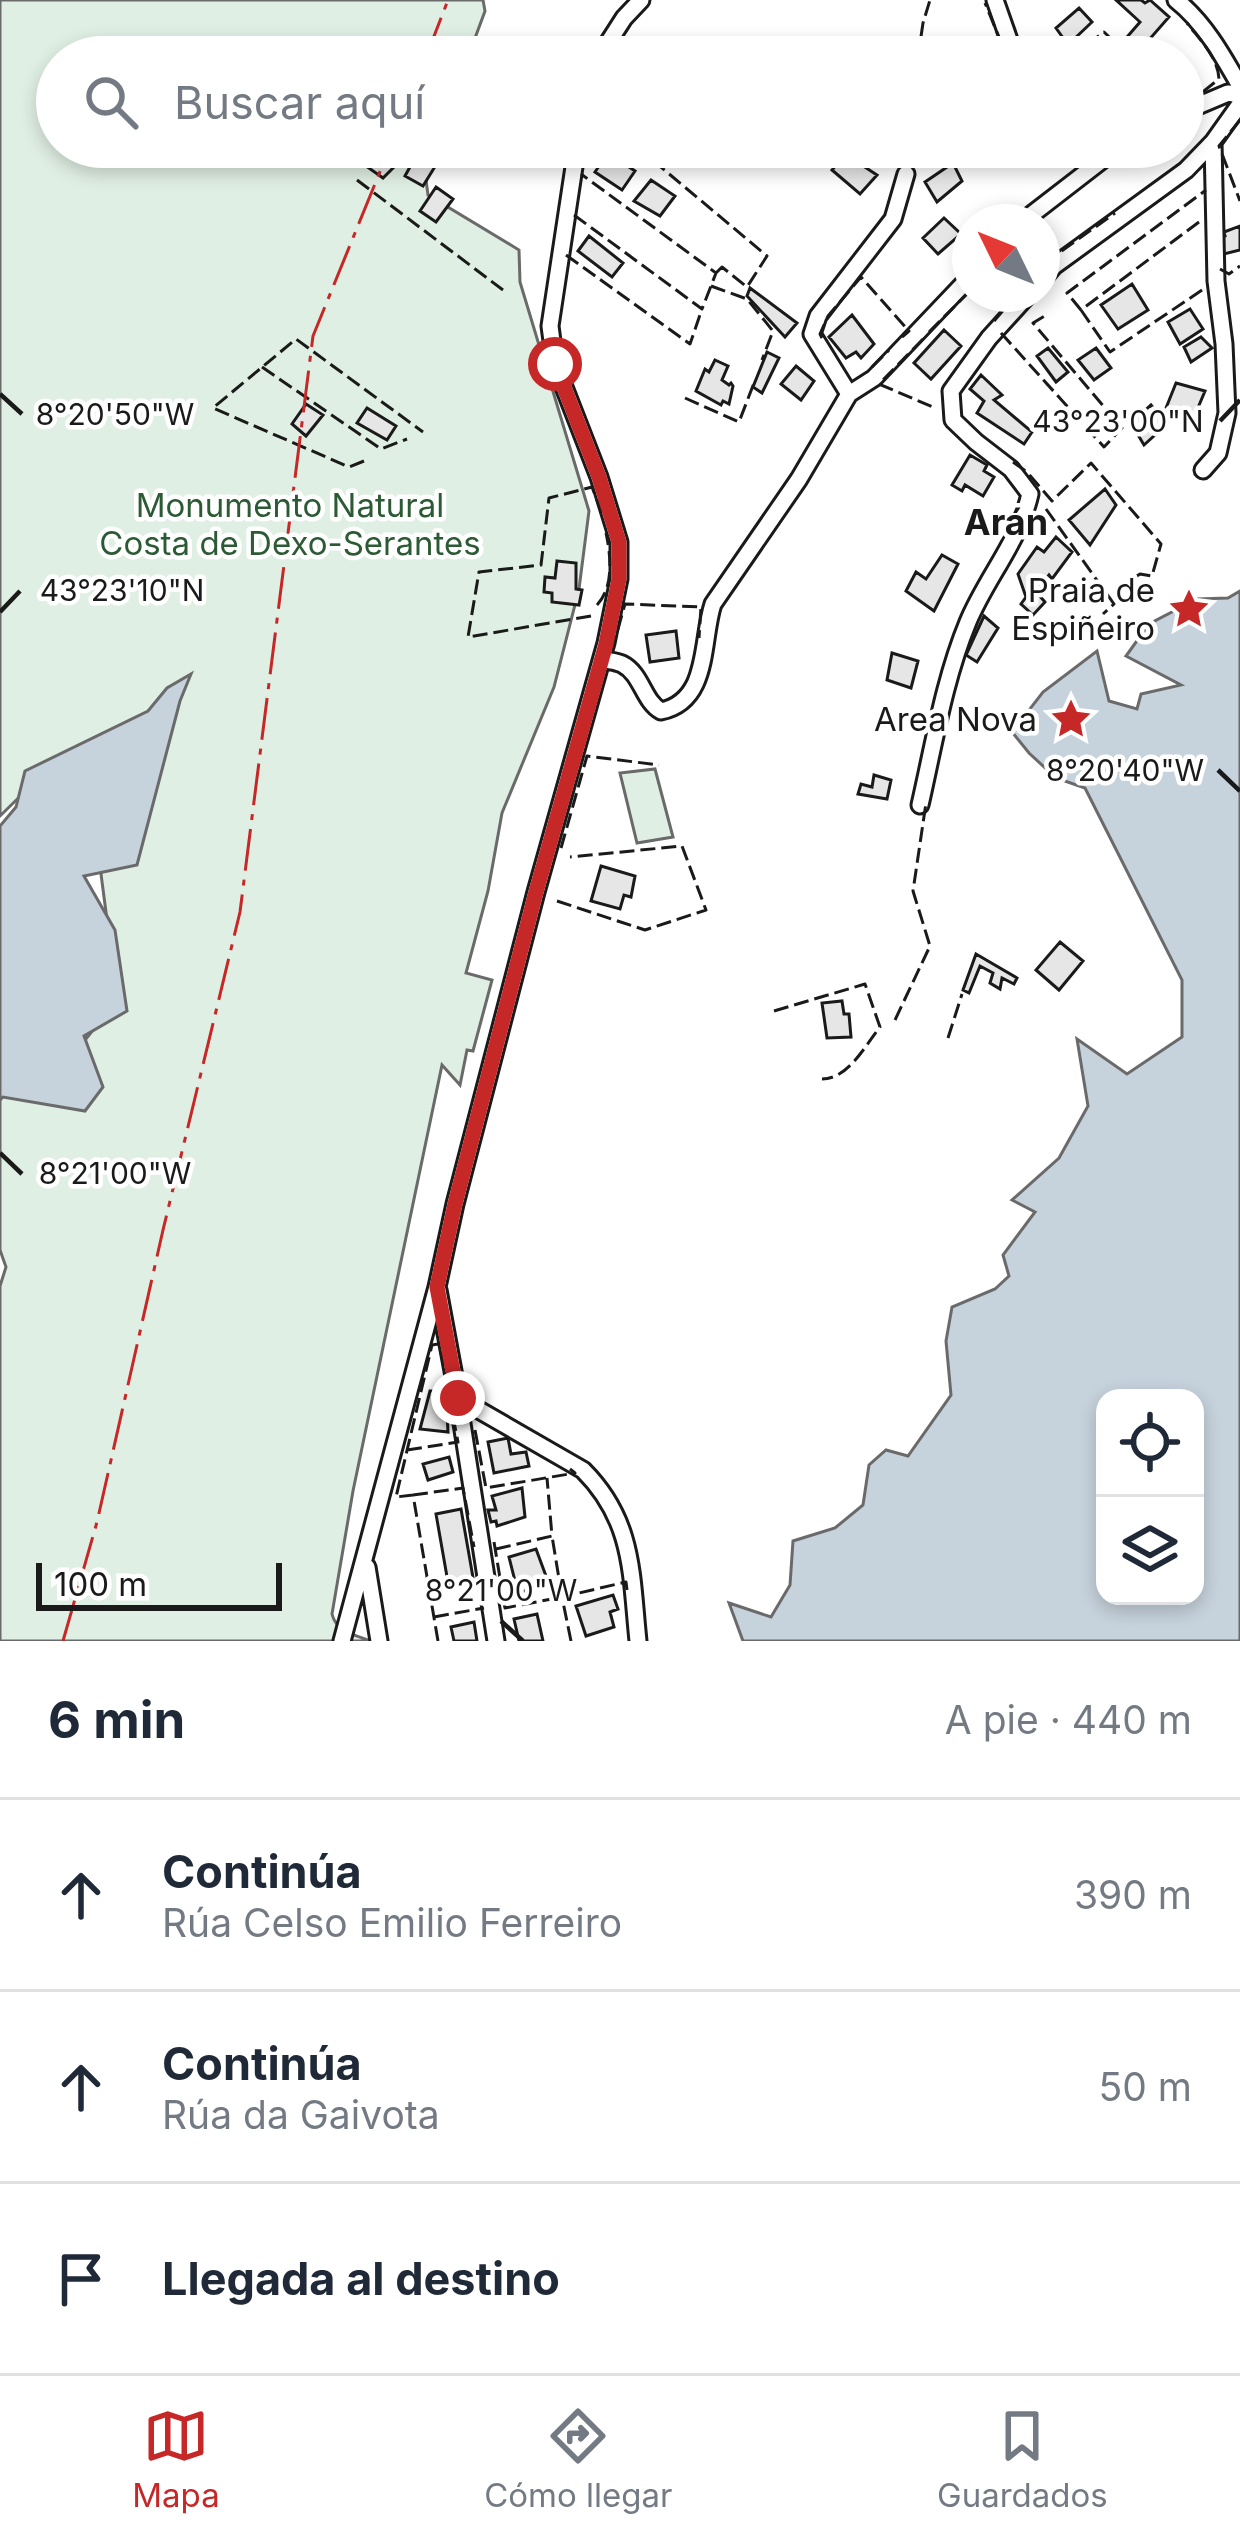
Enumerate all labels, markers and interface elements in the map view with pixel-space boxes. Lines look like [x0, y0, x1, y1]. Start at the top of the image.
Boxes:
search box [36, 36, 1204, 168]
icon: search [78, 69, 144, 135]
text: Buscar aquí [174, 75, 425, 130]
north arrow [952, 204, 1060, 312]
route start [528, 337, 582, 391]
text: 8°20'50"W [36, 396, 194, 432]
text: 43°23'00"N [1032, 403, 1204, 439]
park label: Monumento Natural Costa de Dexo-Serantes [99, 485, 481, 563]
district label: Arán [964, 500, 1048, 544]
place label: Praia de Espiñeiro [1011, 570, 1155, 648]
text: 43°23'10"N [40, 572, 204, 608]
place icon: Praia de Espiñeiro [1166, 586, 1212, 632]
place icon: Area Nova [1048, 696, 1094, 742]
place label: Area Nova [874, 699, 1037, 739]
text: 8°20'40"W [1046, 752, 1204, 788]
text: 8°21'00"W [39, 1155, 191, 1191]
route end [431, 1371, 485, 1425]
map controls [1096, 1389, 1204, 1605]
button: locate [1096, 1389, 1204, 1497]
button: layers [1096, 1497, 1204, 1605]
scale bar [36, 1557, 282, 1610]
text: 100 m [54, 1564, 147, 1604]
text: 8°21'00"W [425, 1572, 577, 1608]
text: 6 min [48, 1689, 185, 1750]
text: A pie · 440 m [945, 1696, 1192, 1743]
text: Continúa [162, 1844, 362, 1899]
icon: ahead [48, 1862, 114, 1928]
text: 390 m [1074, 1871, 1192, 1918]
text: Rúa Celso Emilio Ferreiro [162, 1899, 622, 1946]
text: Continúa [162, 2036, 362, 2091]
icon: ahead [48, 2054, 114, 2120]
text: 50 m [1099, 2063, 1192, 2110]
text: Rúa da Gaivota [162, 2091, 440, 2138]
icon: arrive [48, 2246, 114, 2312]
text: Llegada al destino [162, 2251, 560, 2306]
tab: Mapa [132, 2403, 220, 2515]
tab: Cómo llegar [484, 2403, 673, 2515]
tab: Guardados [937, 2403, 1108, 2515]

